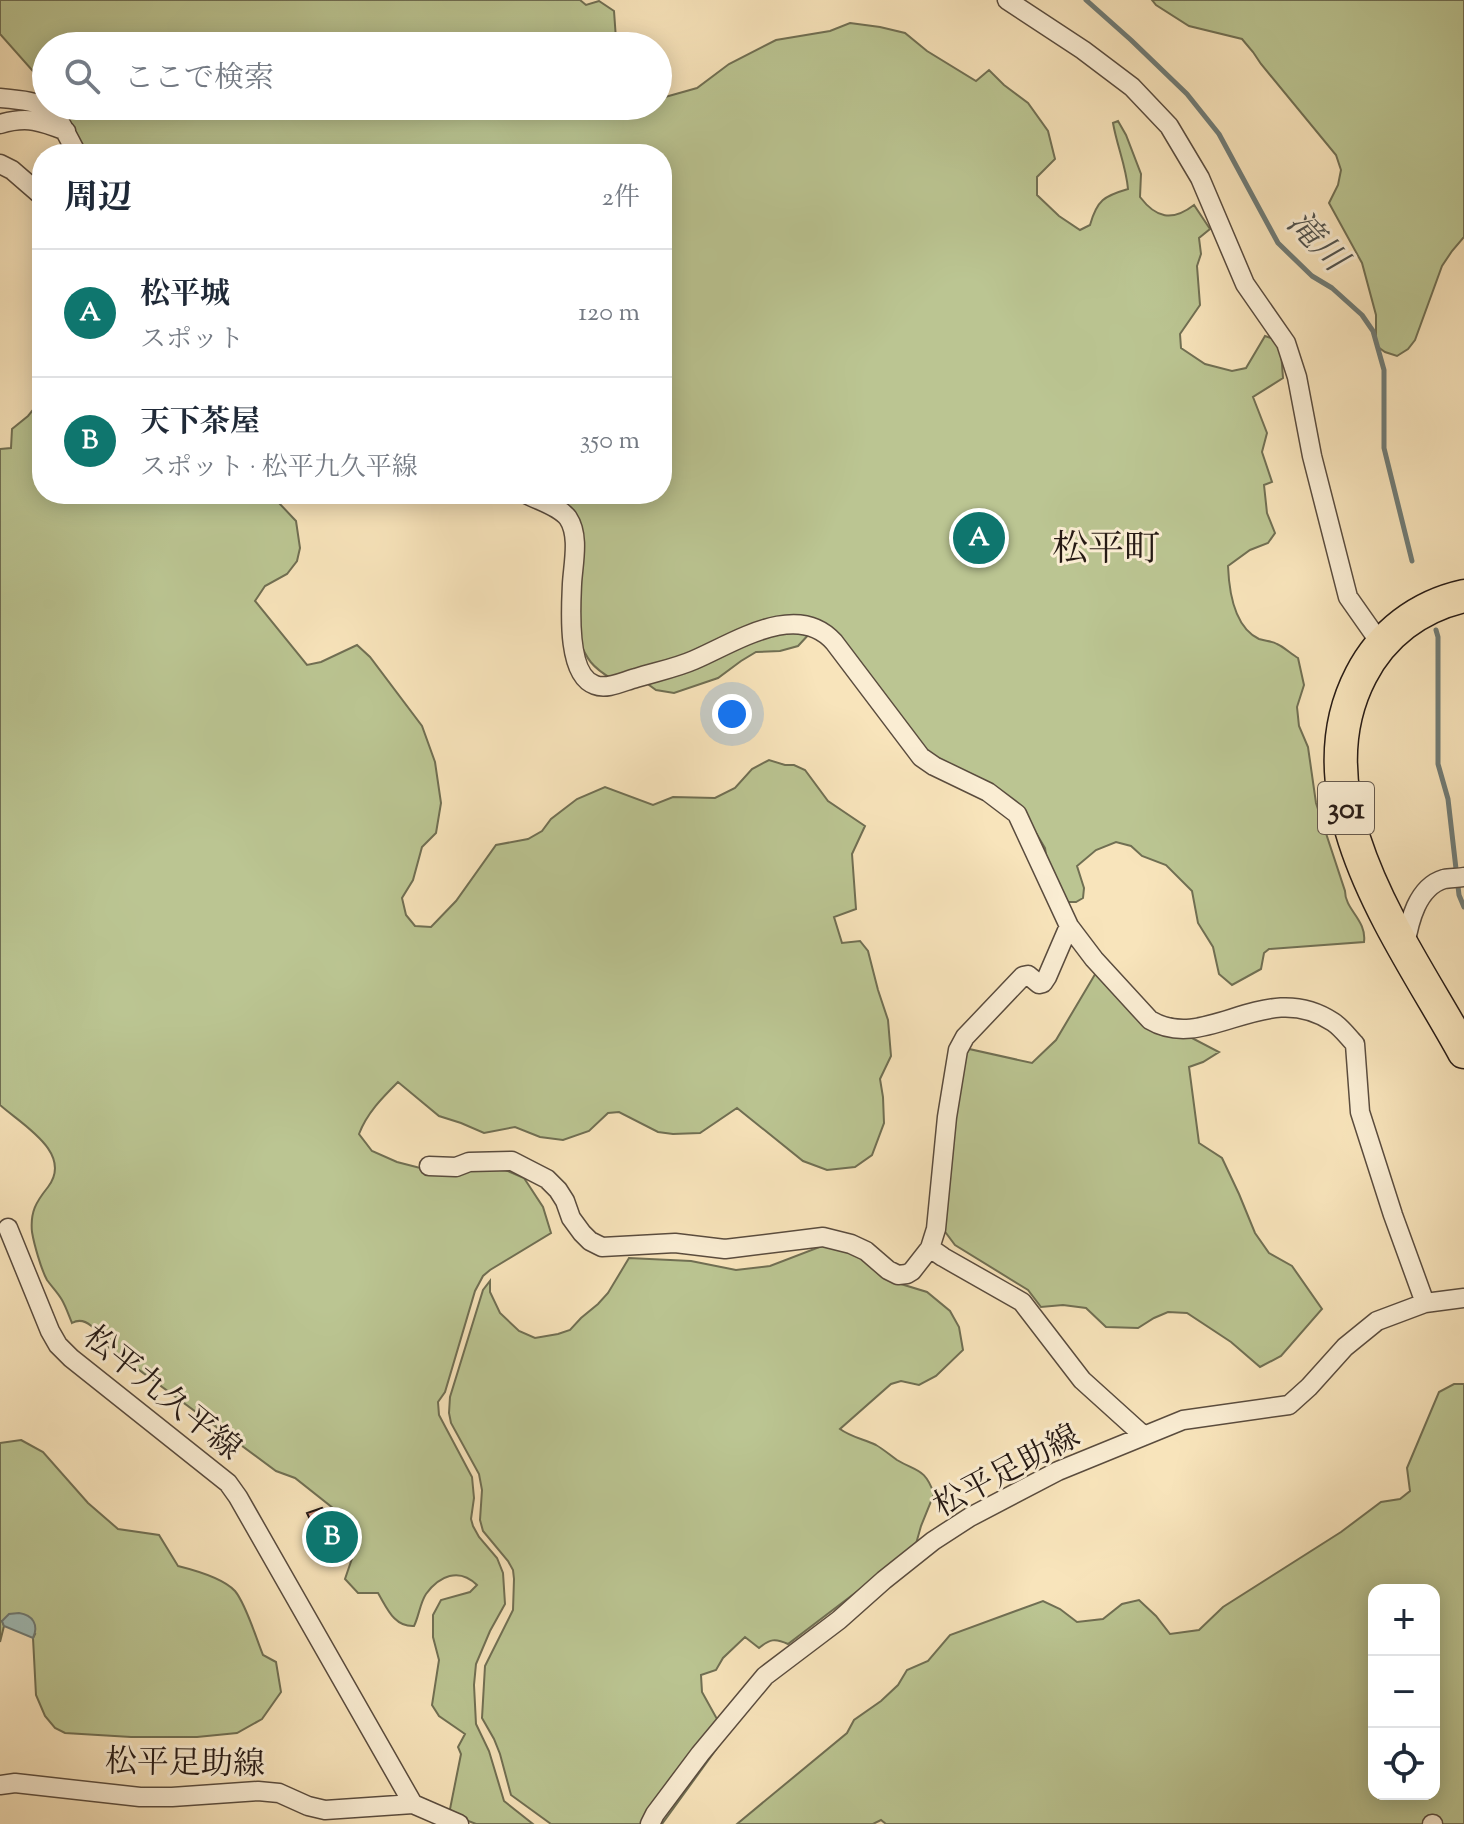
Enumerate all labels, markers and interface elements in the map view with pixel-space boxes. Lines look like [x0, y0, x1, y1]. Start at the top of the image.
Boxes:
search box [32, 32, 672, 120]
icon: search [60, 54, 104, 98]
text: ここで検索 [124, 58, 274, 101]
text: 周辺 [64, 175, 132, 224]
text: 2件 [602, 180, 640, 217]
water label: 滝川 [1274, 201, 1360, 287]
text: 松平城 [140, 274, 230, 317]
text: A [79, 295, 101, 332]
text: 120 m [578, 295, 640, 332]
text: スポット [140, 322, 244, 359]
text: 天下茶屋 [140, 402, 260, 445]
text: B [82, 423, 98, 460]
text: 350 m [580, 423, 640, 460]
text: スポット · 松平九久平線 [140, 450, 418, 487]
pin: A [953, 508, 1005, 568]
district label: 松平町 [1052, 525, 1160, 577]
your location [712, 694, 752, 734]
road number: 301 [1318, 782, 1374, 834]
street label: 松平九久平線 [72, 1316, 250, 1473]
street label: 松平足助線 [926, 1415, 1089, 1531]
pin: B [306, 1507, 358, 1567]
map controls [1368, 1584, 1440, 1800]
button: + [1368, 1584, 1440, 1656]
button: − [1368, 1656, 1440, 1728]
button: locate [1368, 1728, 1440, 1800]
street label: 松平足助線 [105, 1741, 265, 1789]

